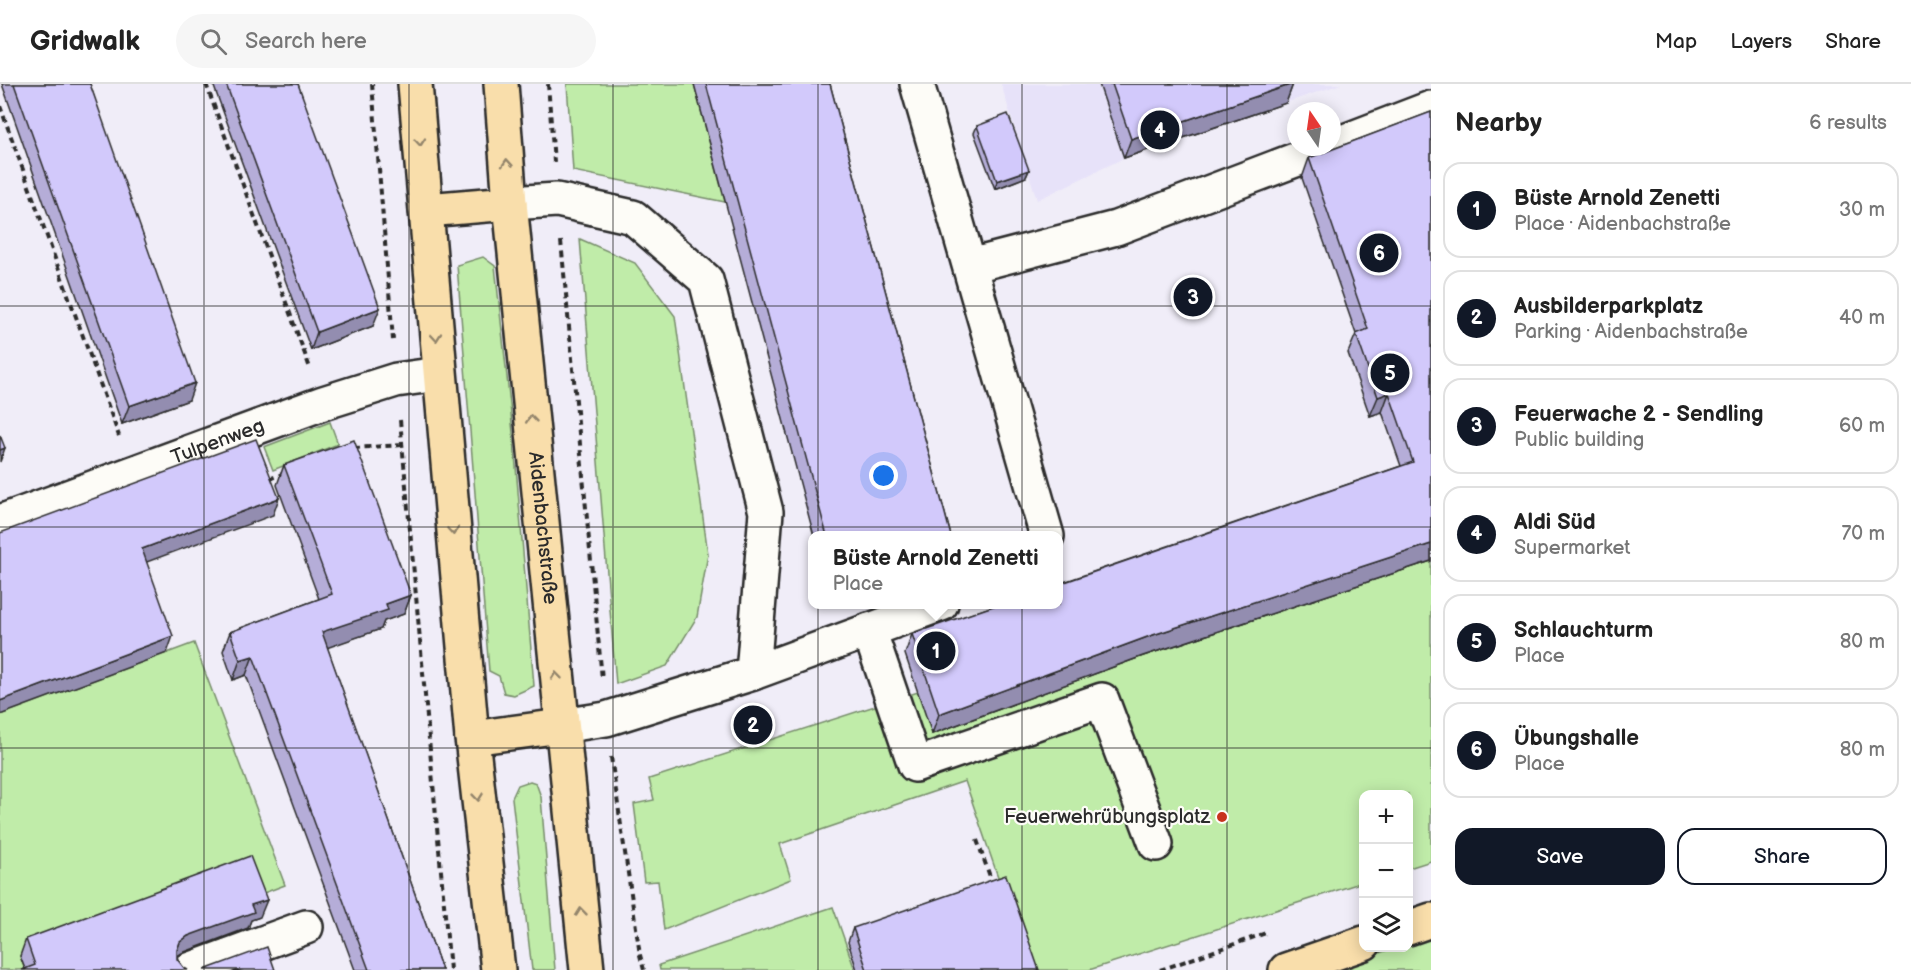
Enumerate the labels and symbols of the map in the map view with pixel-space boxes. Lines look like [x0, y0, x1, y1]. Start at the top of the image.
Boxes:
north arrow [1287, 102, 1341, 156]
pin: 4 [1140, 108, 1180, 152]
one-way arrow [413, 138, 426, 147]
one-way arrow [500, 158, 513, 167]
pin: 6 [1360, 230, 1398, 276]
pin: 3 [1174, 274, 1212, 320]
one-way arrow [430, 332, 443, 341]
pin: 5 [1370, 350, 1410, 396]
street label: Tulpenweg [168, 414, 268, 470]
one-way arrow [525, 415, 538, 424]
street label: Aidenbachstraße [523, 451, 562, 606]
your location [869, 461, 898, 490]
one-way arrow [446, 526, 459, 535]
pin: 1 [916, 628, 956, 674]
one-way arrow [550, 672, 563, 681]
pin: 2 [734, 702, 772, 748]
one-way arrow [471, 792, 484, 801]
place label: Feuerwehrübungsplatz [1004, 805, 1210, 829]
marker: Feuerwehrübungsplatz [1215, 810, 1229, 824]
one-way arrow [575, 907, 588, 916]

